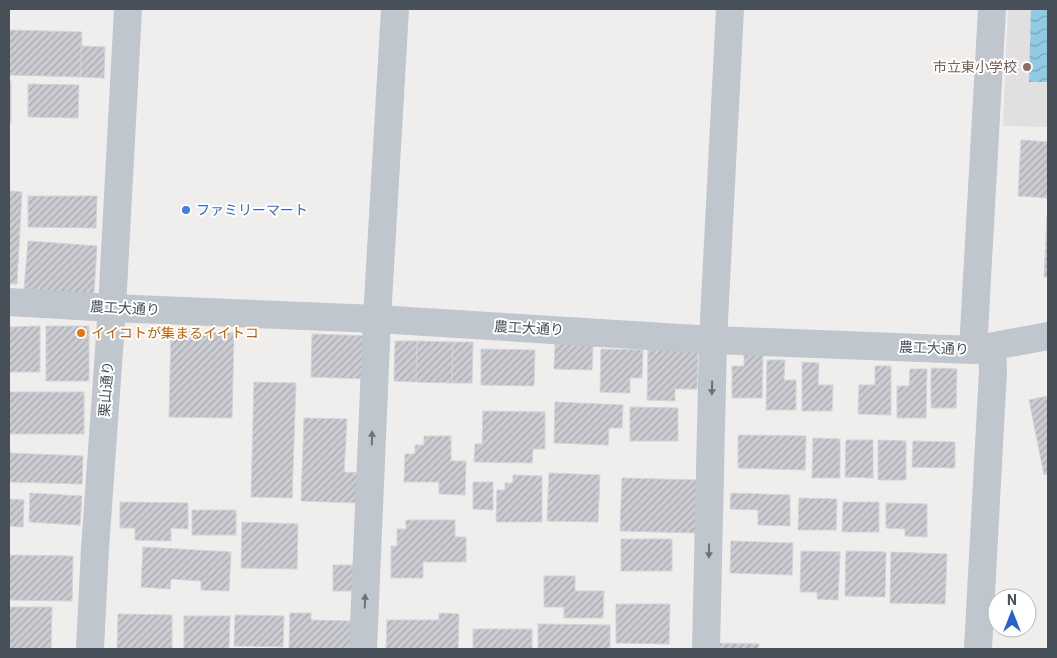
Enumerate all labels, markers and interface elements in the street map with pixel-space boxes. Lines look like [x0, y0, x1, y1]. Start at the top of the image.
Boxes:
place label: 市立東小学校 [933, 59, 1017, 75]
marker: 市立東小学校 [1021, 61, 1033, 73]
place label: ファミリーマート [196, 202, 308, 218]
marker: ファミリーマート [180, 204, 192, 216]
street label: 農工大通り [90, 298, 160, 318]
street label: 農工大通り [494, 318, 564, 338]
place label: イイコトが集まるイイトコ [91, 325, 259, 341]
marker: イイコトが集まるイイトコ [75, 327, 87, 339]
street label: 農工大通り [899, 339, 969, 357]
street label: 栗山通り [96, 361, 116, 417]
one-way arrow [708, 380, 716, 396]
one-way arrow [369, 430, 377, 446]
one-way arrow [705, 543, 713, 559]
north arrow [987, 588, 1037, 638]
one-way arrow [362, 592, 370, 608]
text: N [1007, 592, 1017, 608]

